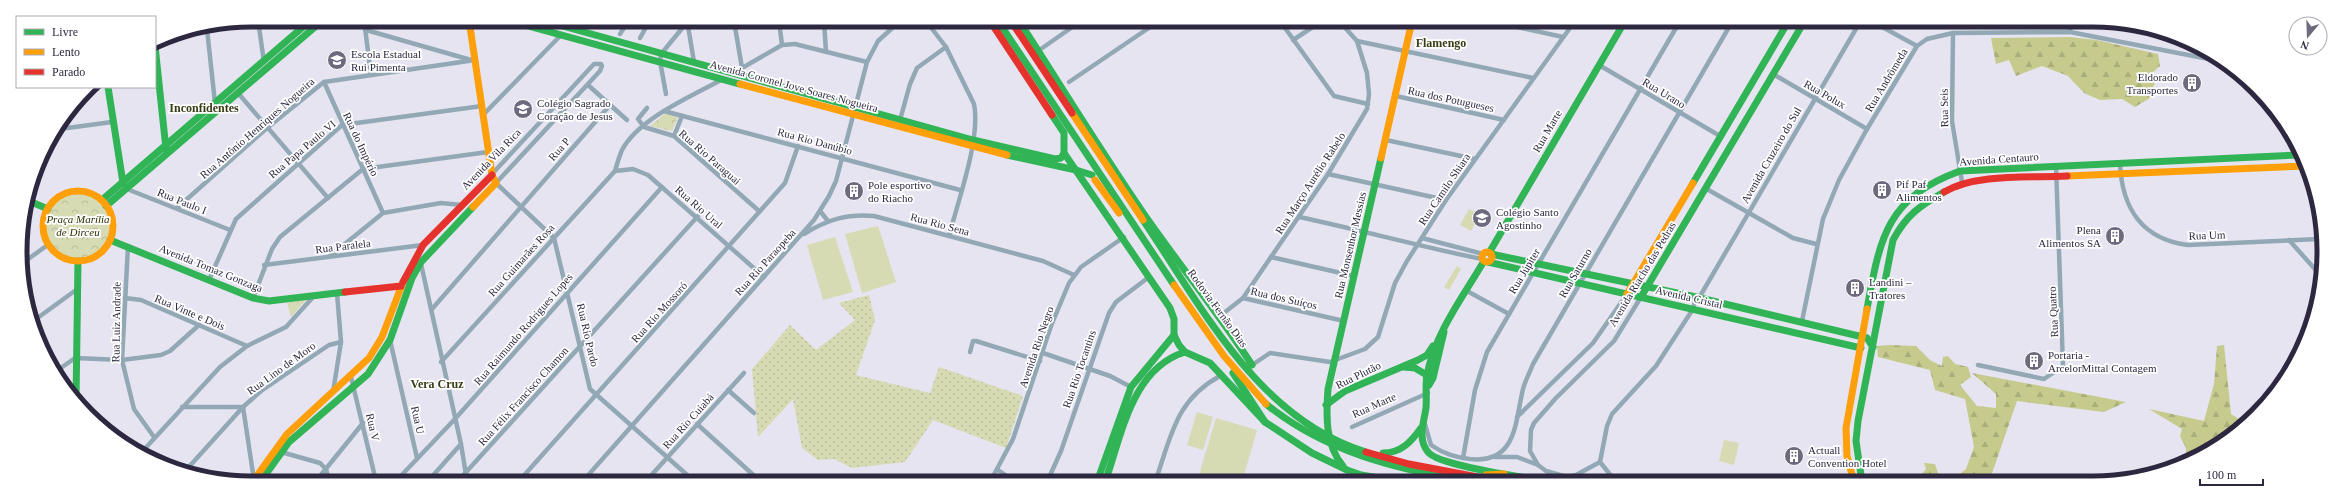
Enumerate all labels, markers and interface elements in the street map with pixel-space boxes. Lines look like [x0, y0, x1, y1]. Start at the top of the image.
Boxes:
legend [16, 16, 156, 88]
north arrow [2288, 16, 2328, 56]
text: Livre [52, 25, 78, 39]
district label: Flamengo [1416, 36, 1466, 50]
text: N [2299, 38, 2310, 52]
text: Lento [52, 45, 80, 59]
street label: Rua Andrômeda [1862, 46, 1910, 114]
place label: Escola Estadual Rui Pimenta [351, 48, 421, 73]
school or university icon: Escola Estadual Rui Pimenta [326, 49, 348, 71]
street label: Avenida Coronel Jove Soares Nogueira [709, 58, 879, 114]
text: Parado [52, 65, 85, 79]
place label: Eldorado Transportes [2126, 71, 2178, 96]
building icon: Eldorado Transportes [2181, 72, 2203, 94]
street label: Rua Antônio Henriques Nogueira [197, 75, 317, 181]
street label: Rua Urano [1640, 76, 1688, 111]
street label: Rua Polux [1802, 77, 1848, 111]
street label: Rua dos Potugueses [1407, 84, 1495, 114]
street label: Rua Seis [1938, 88, 1950, 128]
place label: Colégio Sagrado Coração de Jesus [537, 97, 613, 122]
school or university icon: Colégio Sagrado Coração de Jesus [512, 98, 534, 120]
district label: Inconfidentes [169, 101, 239, 115]
street label: Avenida Cruzeiro do Sul [1739, 105, 1803, 205]
street label: Rua Marte [1530, 108, 1564, 154]
street label: Rua do Império [341, 110, 381, 178]
street label: Rua Papa Paulo VI [266, 117, 338, 181]
street label: Rua Rio Danúbio [776, 125, 854, 157]
street label: Avenida Vila Rica [459, 126, 523, 192]
street label: Rua Rio Paraguai [677, 127, 743, 187]
street label: Rua Março Aurélio Rabelo [1273, 129, 1348, 236]
street label: Rua P [546, 135, 572, 163]
street label: Avenida Centauro [1959, 150, 2040, 168]
street label: Rua Camilo Shiara [1416, 151, 1472, 227]
place label: Pif Paf Alimentos [1896, 178, 1942, 203]
place label: Pole esportivo do Riacho [868, 179, 932, 204]
building icon: Pif Paf Alimentos [1871, 179, 1893, 201]
building icon: Pole esportivo do Riacho [843, 180, 865, 202]
street label: Rua Rio Ural [673, 183, 725, 231]
street label: Rua Paulo I [156, 186, 209, 216]
street label: Rua Monsenhor Messias [1332, 191, 1368, 299]
place label: Colégio Santo Agostinho [1496, 206, 1559, 231]
school or university icon: Colégio Santo Agostinho [1471, 207, 1493, 229]
street label: Rua Rio Sena [909, 210, 971, 238]
park label: Praça Marília de Dirceu [45, 213, 110, 238]
street label: Avenida Riacho das Pedras [1606, 220, 1678, 328]
street label: Rua Guimarães Rosa [485, 221, 557, 299]
place label: Plena Alimentos SA [2038, 224, 2101, 249]
building icon: Plena Alimentos SA [2104, 225, 2126, 247]
street label: Rua Rio Paraopeba [732, 226, 798, 298]
street label: Rua Um [2188, 228, 2226, 242]
street label: Rua Paralela [315, 237, 372, 255]
street label: Avenida Tomaz Gonzaga [157, 242, 265, 294]
street label: Rua Júpiter [1506, 246, 1542, 296]
street label: Rua Saturno [1556, 246, 1594, 300]
street label: Rodovia Fernão Dias [1186, 267, 1250, 349]
street label: Rua Raimundo Rodrigues Lopes [471, 271, 575, 387]
place label: Landini – Tratores [1869, 276, 1912, 301]
building icon: Landini – Tratores [1844, 277, 1866, 299]
street label: Rua Rio Mossoró [629, 279, 690, 345]
street label: Rua Luiz Andrade [109, 281, 123, 362]
street label: Avenida Cristal [1654, 283, 1724, 311]
street label: Rua dos Suíços [1250, 285, 1318, 311]
street label: Rua Quatro [2046, 286, 2060, 338]
street label: Rua Vinte e Dois [153, 292, 227, 332]
street label: Rua Rio Pardo [575, 302, 601, 368]
street label: Avenida Rio Negro [1016, 304, 1056, 389]
street label: Rua Rio Tocantins [1060, 329, 1098, 409]
street label: Rua Lino de Moro [244, 339, 318, 397]
street label: Rua Félix Francisco Chamon [476, 344, 571, 448]
place label: Portaria - ArcelorMittal Contagem [2048, 349, 2157, 374]
building icon: Portaria - ArcelorMittal Contagem [2023, 350, 2045, 372]
street label: Rua Plutão [1334, 359, 1383, 391]
district label: Vera Cruz [410, 377, 464, 391]
street label: Rua Marte [1350, 390, 1398, 420]
street label: Rua Rio Cuiabá [660, 391, 716, 451]
street label: Rua U [409, 405, 427, 435]
street label: Rua V [364, 412, 382, 442]
place label: Actuall Convention Hotel [1808, 444, 1887, 469]
building icon: Actuall Convention Hotel [1783, 445, 1805, 467]
scale bar [2200, 461, 2263, 487]
text: 100 m [2206, 468, 2237, 482]

